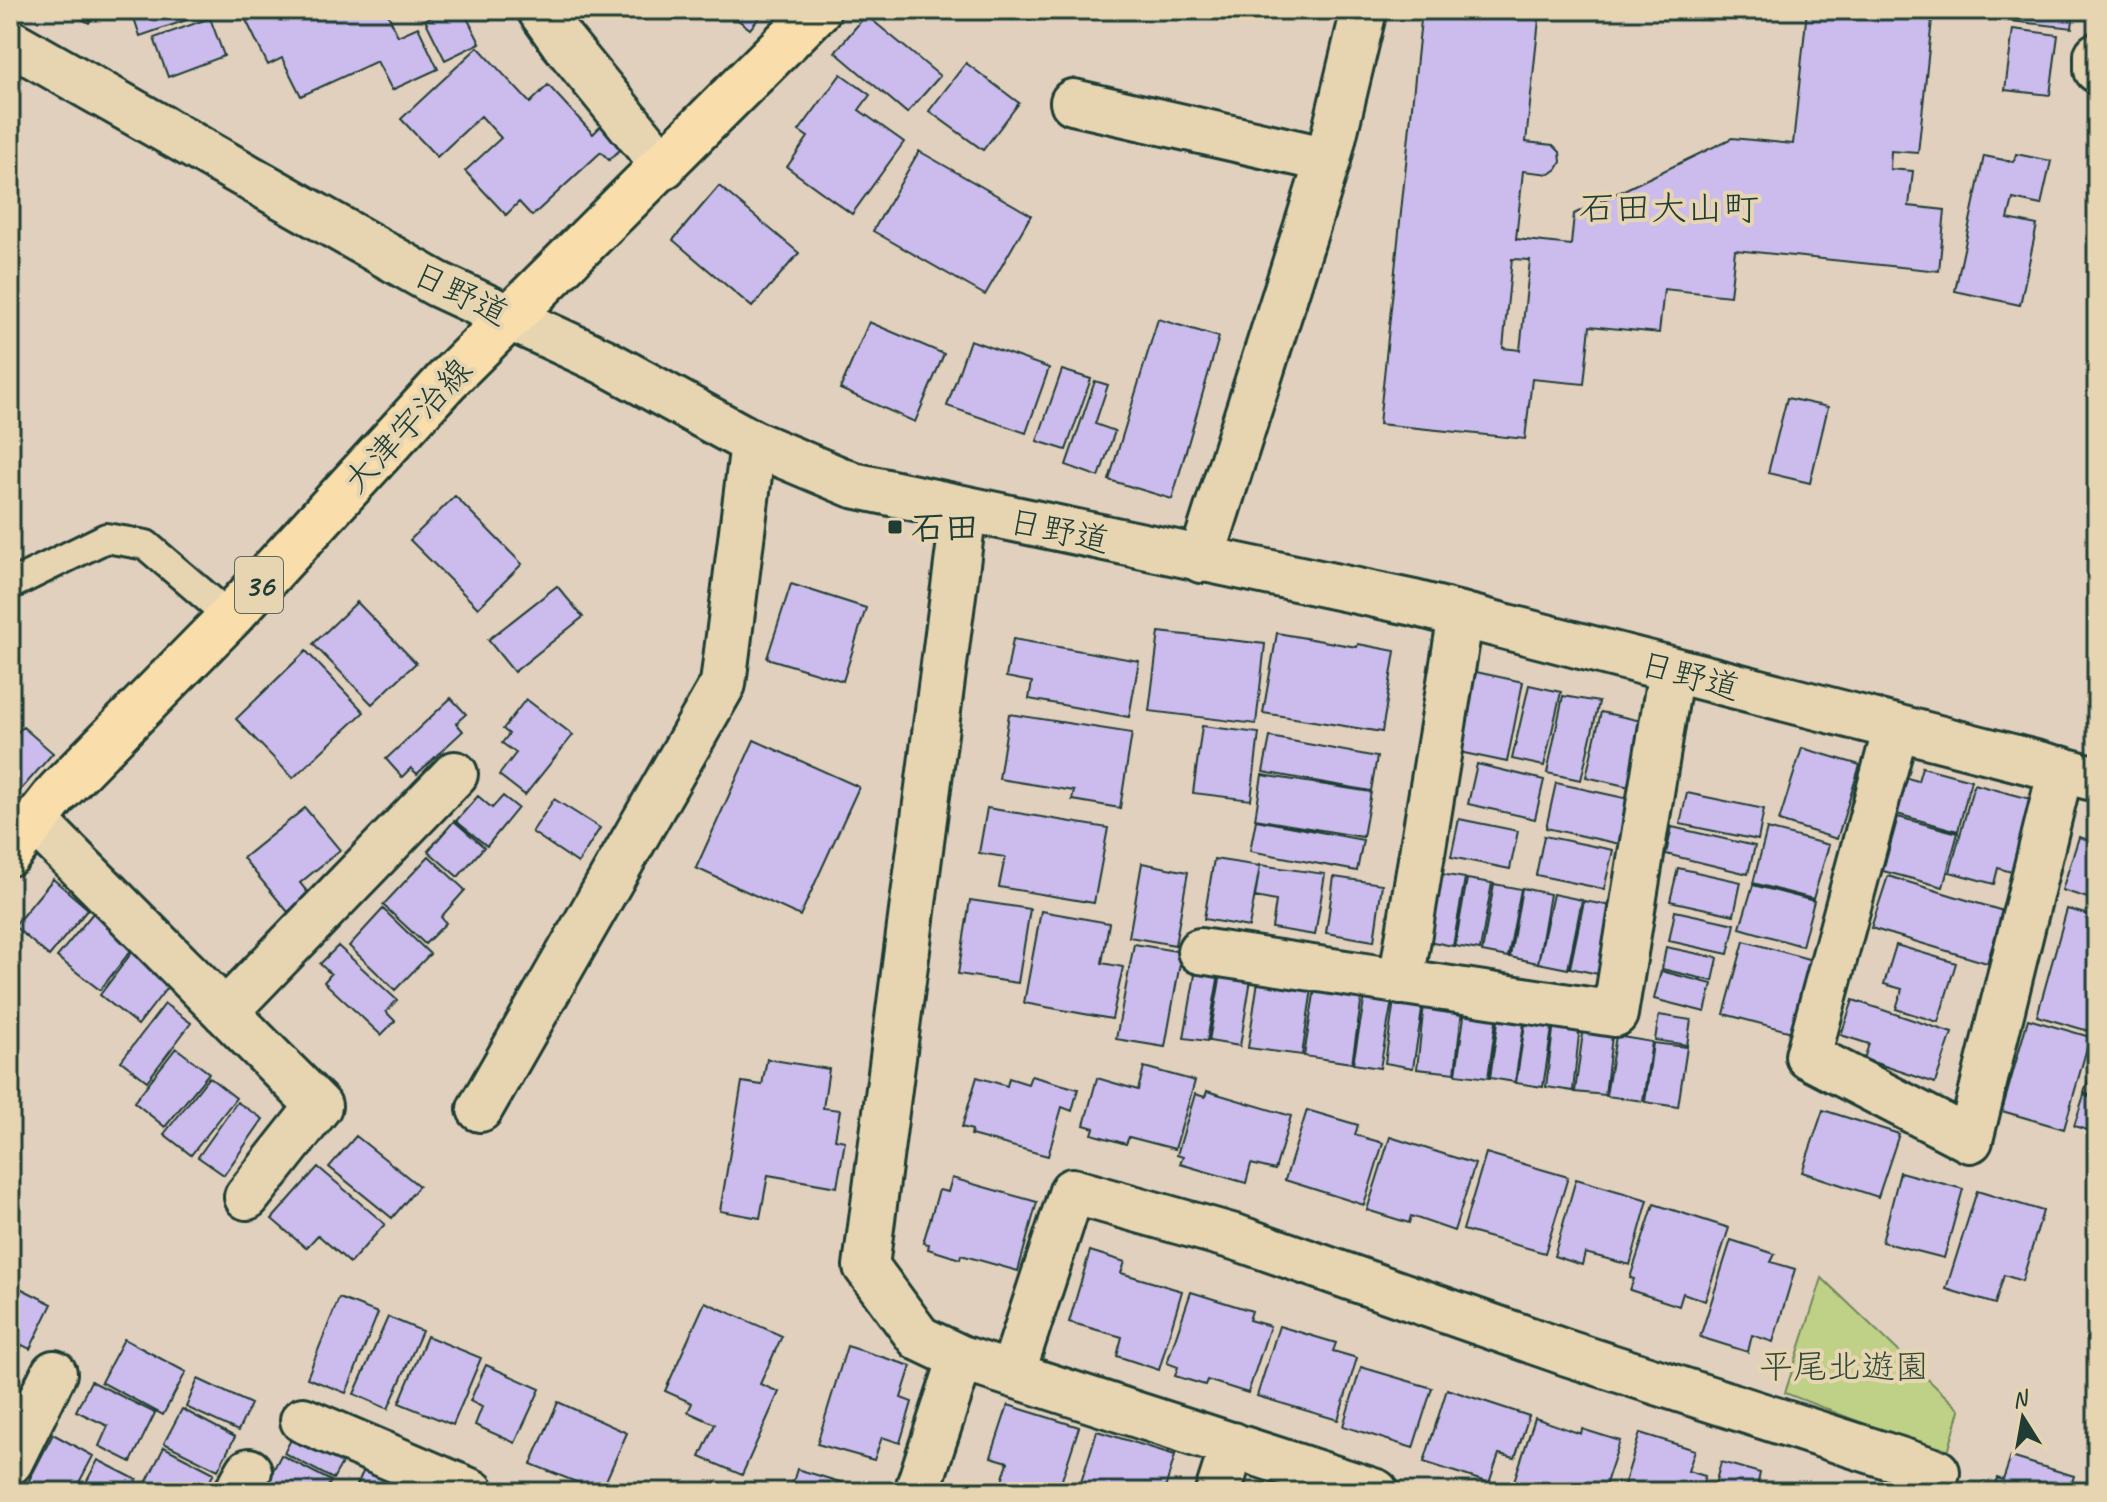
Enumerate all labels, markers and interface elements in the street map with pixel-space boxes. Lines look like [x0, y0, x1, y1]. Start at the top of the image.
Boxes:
district label: 石田大山町 [1579, 185, 1759, 231]
street label: 日野道 [406, 252, 516, 335]
street label: 大津宇治線 [334, 349, 481, 502]
street label: 日野道 [1005, 499, 1113, 562]
place label: 石田 [911, 506, 979, 549]
marker: 石田 [886, 518, 904, 536]
road number: 36 [235, 557, 283, 613]
street label: 日野道 [1635, 642, 1745, 709]
park label: 平尾北遊園 [1759, 1345, 1929, 1388]
north arrow [1983, 1378, 2063, 1458]
text: N [2010, 1384, 2032, 1414]

